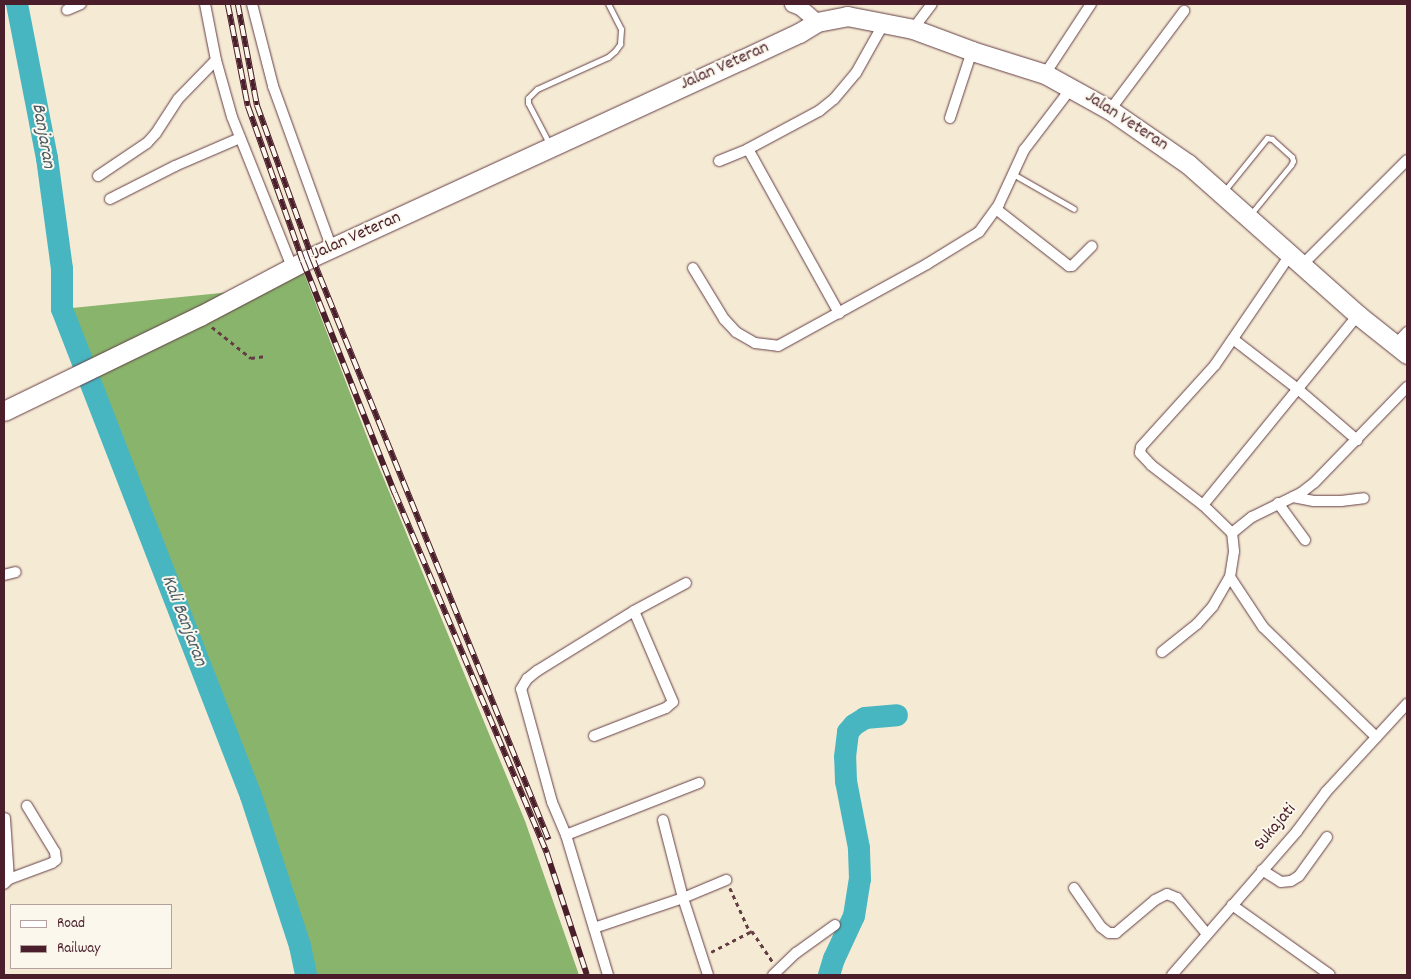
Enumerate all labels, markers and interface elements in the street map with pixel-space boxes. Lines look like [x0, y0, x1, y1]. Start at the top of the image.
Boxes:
street label: Jalan Veteran [677, 38, 773, 96]
street label: Jalan Veteran [1080, 87, 1172, 157]
water label: Banjaran [25, 102, 59, 170]
street label: Jalan Veteran [309, 208, 405, 266]
water label: Kali Banjaran [155, 572, 211, 670]
street label: Sukajati [1250, 800, 1302, 856]
legend [10, 904, 172, 969]
text: Road [57, 913, 85, 935]
text: Railway [57, 938, 100, 960]

